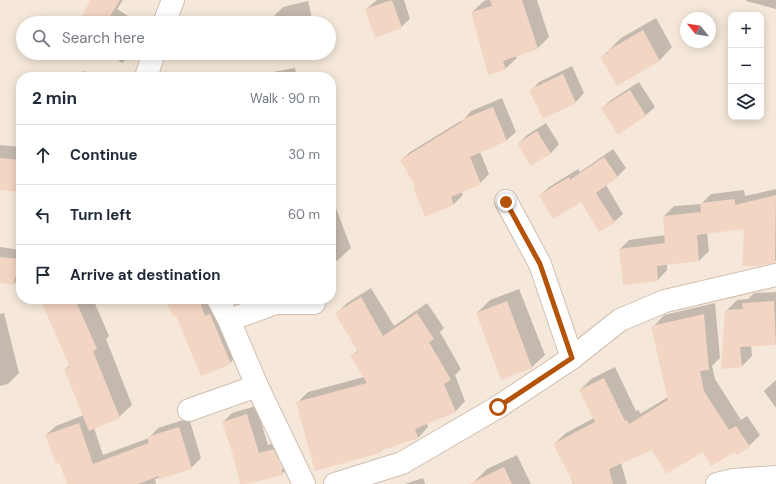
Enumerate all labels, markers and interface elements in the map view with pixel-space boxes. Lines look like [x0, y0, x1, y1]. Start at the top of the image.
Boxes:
north arrow [680, 12, 716, 48]
map controls [728, 12, 764, 120]
button: + [728, 12, 764, 48]
search box [16, 16, 336, 60]
icon: search [30, 27, 52, 49]
text: Search here [62, 28, 145, 48]
button: − [728, 48, 764, 84]
button: layers [728, 84, 764, 120]
text: 2 min [32, 87, 77, 109]
text: Walk · 90 m [250, 90, 320, 107]
icon: ahead [32, 144, 54, 166]
text: Continue [70, 145, 138, 165]
text: 30 m [288, 146, 320, 163]
route end [497, 193, 515, 211]
icon: left [32, 204, 54, 226]
text: Turn left [70, 205, 131, 225]
text: 60 m [288, 206, 320, 223]
icon: arrive [32, 264, 54, 286]
text: Arrive at destination [70, 265, 221, 285]
route start [489, 398, 507, 416]

